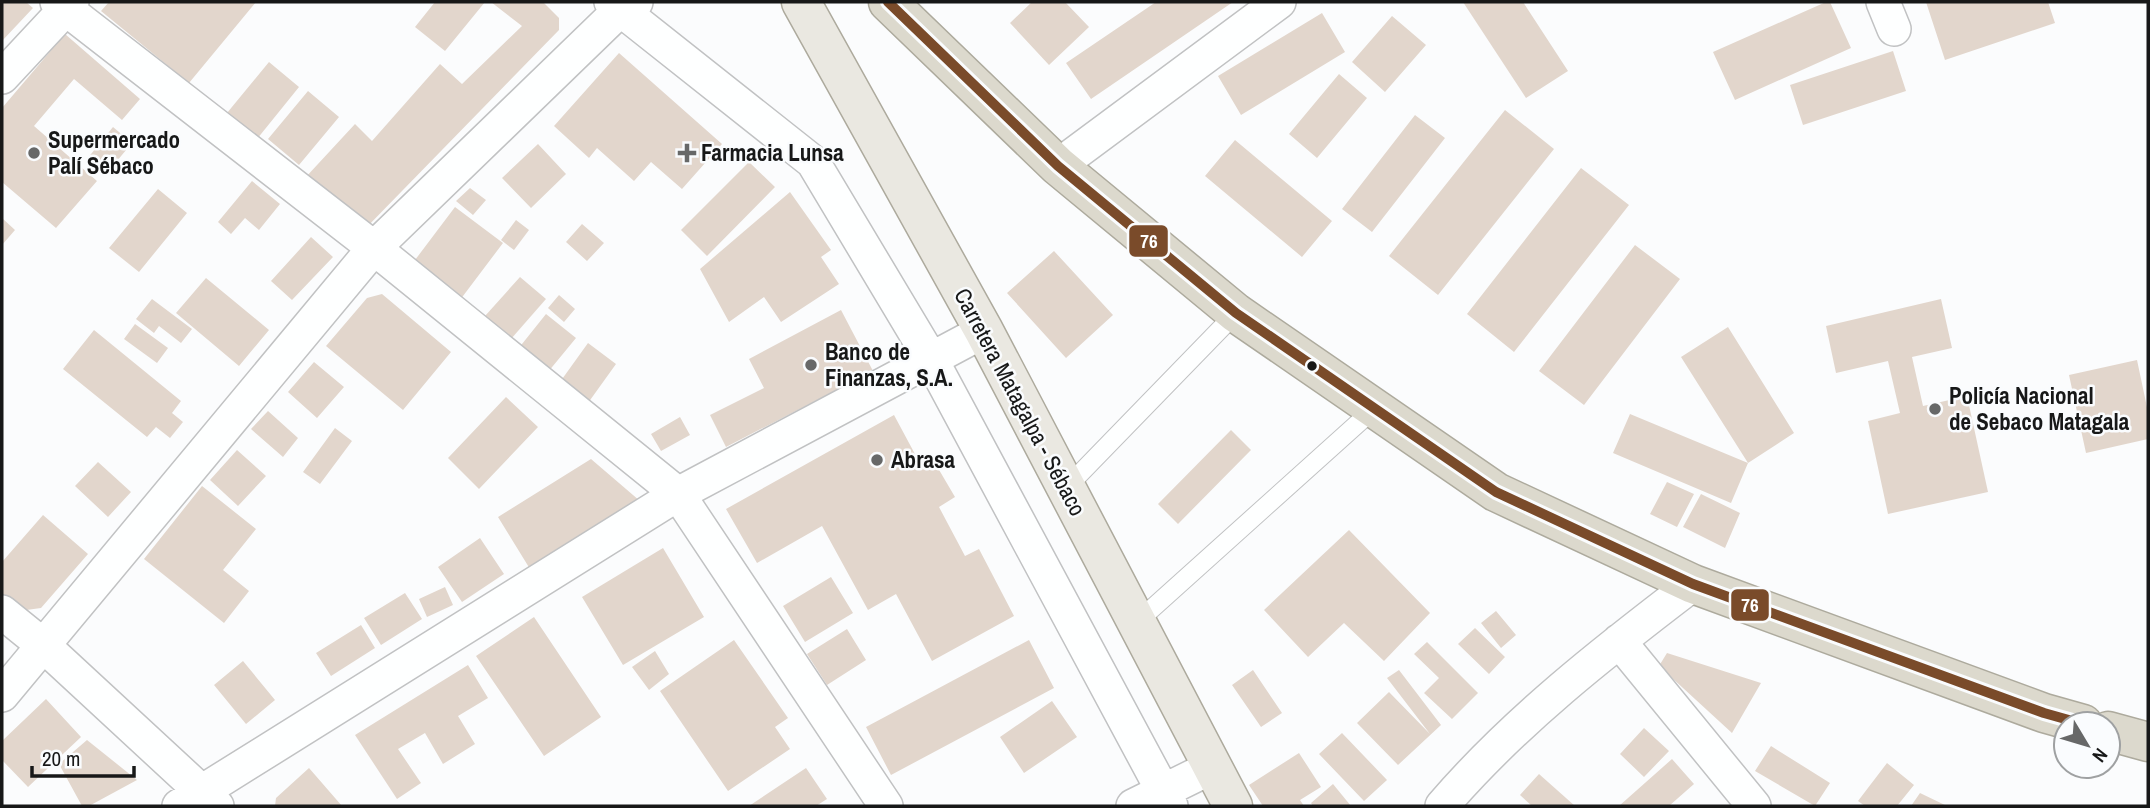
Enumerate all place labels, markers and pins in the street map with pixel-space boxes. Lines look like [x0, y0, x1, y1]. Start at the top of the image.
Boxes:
place label: Supermercado Palí Sébaco [48, 124, 180, 181]
place label: Farmacia Lunsa [701, 137, 844, 168]
marker: Supermercado Palí Sébaco [26, 145, 42, 161]
marker: Farmacia Lunsa [679, 145, 695, 161]
place label: Banco de Finanzas, S.A. [825, 336, 953, 393]
marker: Banco de Finanzas, S.A. [803, 357, 819, 373]
unlabelled marker [1305, 359, 1319, 373]
place label: Policía Nacional de Sebaco Matagala [1949, 380, 2130, 437]
marker: Policía Nacional de Sebaco Matagala [1927, 401, 1943, 417]
place label: Abrasa [891, 444, 955, 475]
marker: Abrasa [869, 452, 885, 468]

